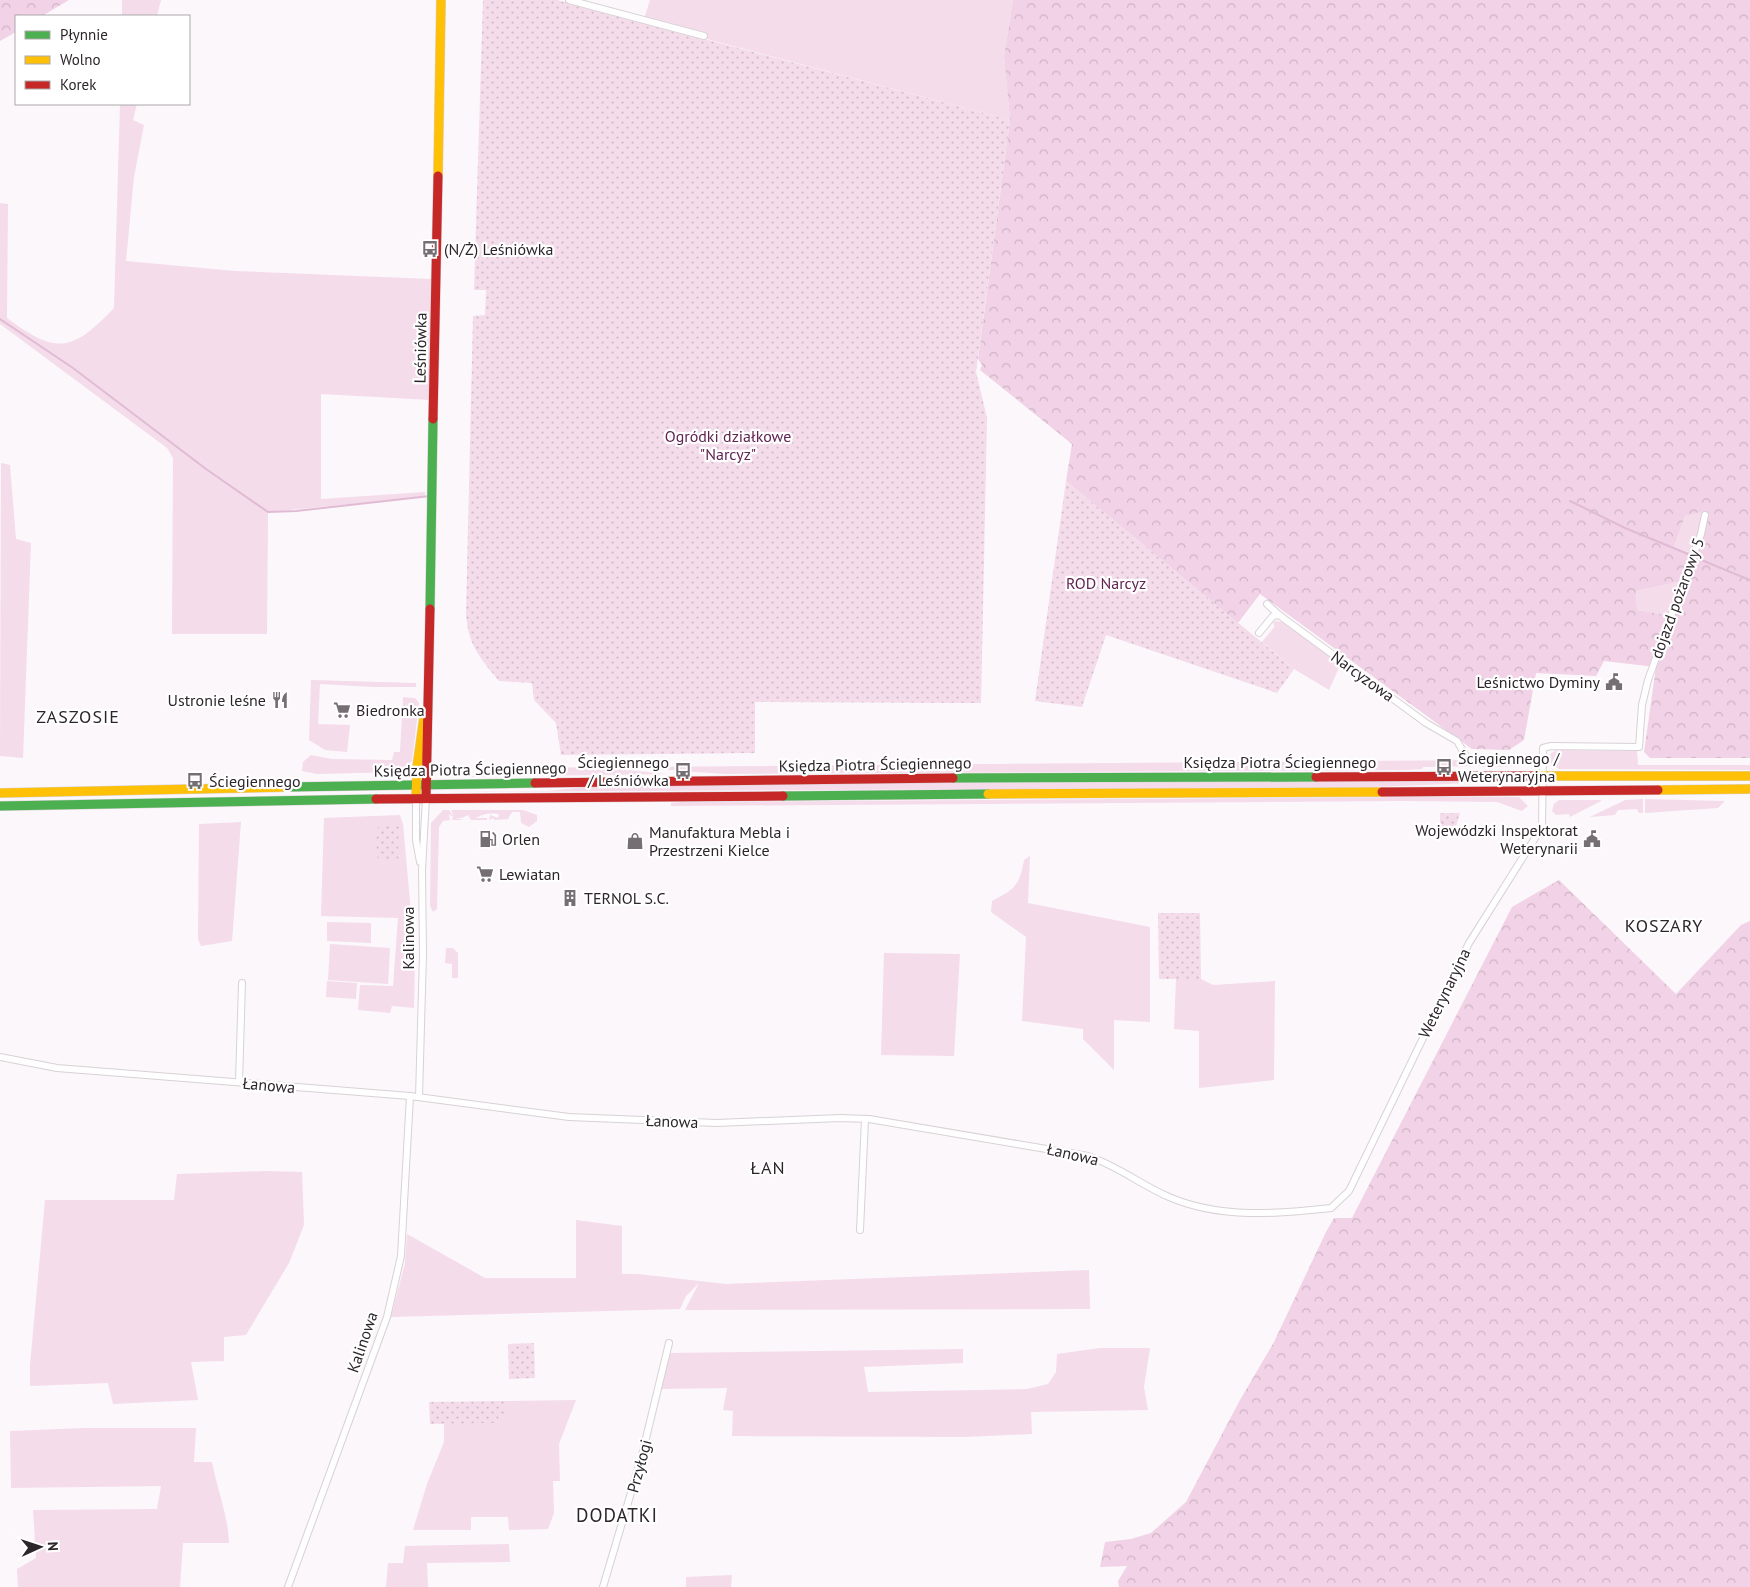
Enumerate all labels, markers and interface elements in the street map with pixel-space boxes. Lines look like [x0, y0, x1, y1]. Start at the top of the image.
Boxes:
legend [15, 15, 190, 105]
text: Płynnie [60, 25, 108, 44]
text: Wolno [60, 50, 100, 69]
text: Korek [60, 75, 97, 94]
bus stop icon: (N/Ż) Leśniówka [420, 239, 440, 259]
place label: (N/Ż) Leśniówka [444, 239, 553, 259]
street label: Leśniówka [409, 312, 431, 384]
park label: Ogródki działkowe "Narcyz" [665, 426, 791, 464]
street label: dojazd pożarowy 5 [1646, 535, 1708, 661]
park label: ROD Narcyz [1066, 573, 1146, 593]
street label: Narcyzowa [1327, 646, 1399, 706]
place label: Leśnictwo Dyminy [1477, 672, 1601, 692]
public building icon: Leśnictwo Dyminy [1604, 672, 1624, 692]
place label: Ustronie leśne [168, 690, 266, 710]
restaurant icon: Ustronie leśne [270, 690, 290, 710]
supermarket icon: Biedronka [332, 700, 352, 720]
place label: Biedronka [356, 700, 425, 720]
district label: ZASZOSIE [36, 705, 120, 728]
place label: Ściegiennego / Weterynaryjna [1458, 748, 1561, 786]
place label: Ściegiennego / Leśniówka [577, 752, 669, 790]
street label: Księdza Piotra Ściegiennego [778, 752, 972, 776]
street label: Księdza Piotra Ściegiennego [1184, 752, 1376, 772]
street label: Księdza Piotra Ściegiennego [373, 757, 567, 781]
bus stop icon: Ściegiennego / Weterynaryjna [1434, 757, 1454, 777]
bus stop icon: Ściegiennego / Leśniówka [673, 761, 693, 781]
bus stop icon: Ściegiennego [185, 771, 205, 791]
place label: Ściegiennego [209, 771, 301, 791]
place label: Wojewódzki Inspektorat Weterynarii [1415, 820, 1579, 858]
place label: Manufaktura Mebla i Przestrzeni Kielce [649, 822, 790, 860]
fuel station icon: Orlen [478, 829, 498, 849]
place label: Orlen [502, 829, 540, 849]
public building icon: Wojewódzki Inspektorat Weterynarii [1582, 829, 1602, 849]
shop icon: Manufaktura Mebla i Przestrzeni Kielce [625, 831, 645, 851]
supermarket icon: Lewiatan [475, 864, 495, 884]
place label: Lewiatan [499, 864, 560, 884]
building icon: TERNOL S.C. [560, 888, 580, 908]
place label: TERNOL S.C. [584, 888, 669, 908]
street label: Kalinowa [398, 906, 418, 970]
district label: KOSZARY [1625, 914, 1703, 937]
street label: Weterynaryjna [1414, 945, 1474, 1041]
street label: Łanowa [242, 1073, 296, 1097]
street label: Łanowa [645, 1110, 699, 1132]
street label: Łanowa [1045, 1138, 1101, 1170]
district label: ŁAN [750, 1156, 786, 1179]
street label: Kalinowa [342, 1309, 382, 1375]
street label: Przyłogi [622, 1437, 656, 1495]
district label: DODATKI [576, 1503, 658, 1527]
north arrow [15, 1522, 65, 1572]
text: N [44, 1541, 62, 1551]

